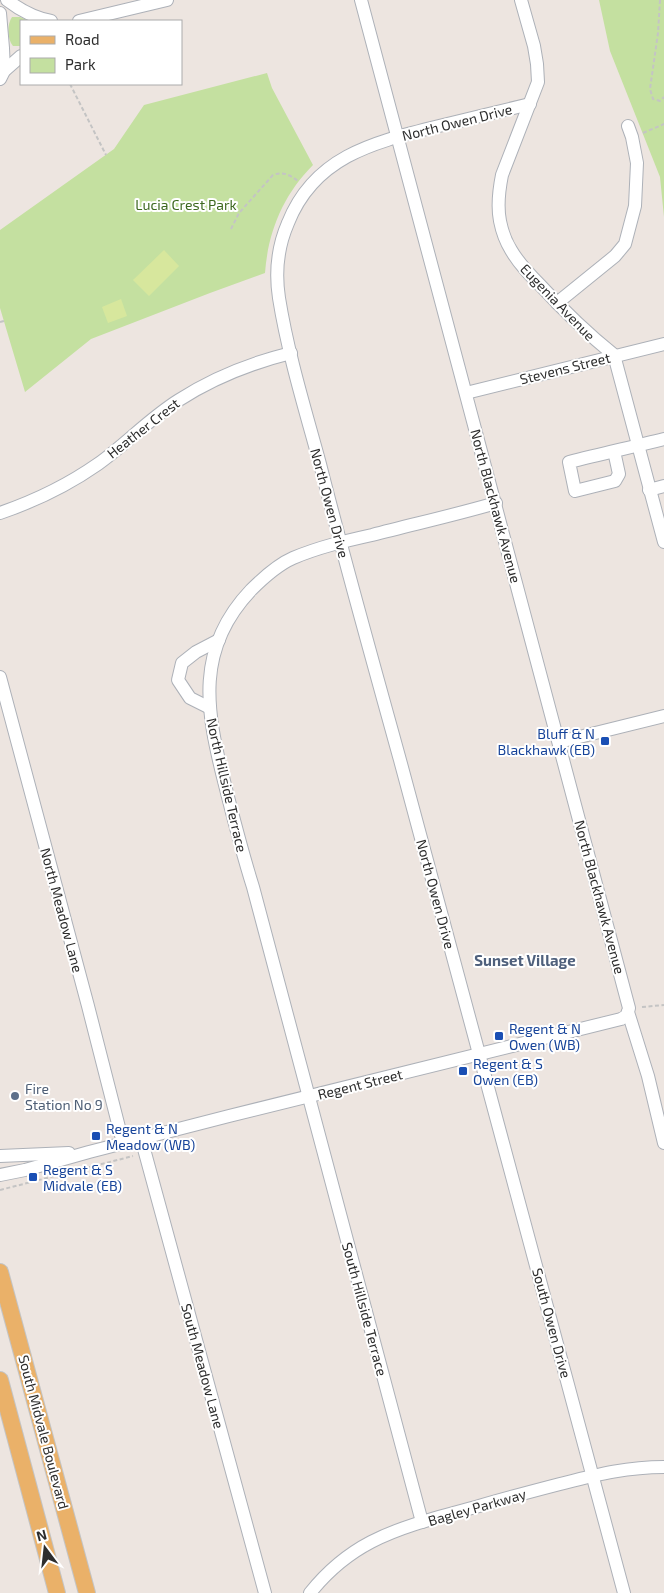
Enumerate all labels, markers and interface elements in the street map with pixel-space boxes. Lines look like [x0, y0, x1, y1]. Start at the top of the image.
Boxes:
legend [20, 20, 182, 85]
text: Road [65, 30, 100, 48]
text: Park [65, 55, 96, 73]
street label: North Owen Drive [400, 100, 514, 144]
park label: Lucia Crest Park [135, 196, 237, 213]
street label: Eugenia Avenue [517, 260, 599, 344]
street label: Stevens Street [518, 349, 612, 387]
street label: Heather Crest [103, 394, 183, 462]
street label: North Blackhawk Avenue [467, 427, 525, 585]
street label: North Owen Drive [307, 446, 353, 560]
street label: North Hillside Terrace [203, 716, 251, 854]
place label: Bluff & N Blackhawk (EB) [498, 725, 595, 758]
marker: Bluff & N Blackhawk (EB) [599, 735, 611, 747]
street label: North Blackhawk Avenue [571, 818, 629, 976]
street label: North Owen Drive [413, 837, 459, 951]
street label: North Meadow Lane [37, 846, 87, 974]
district label: Sunset Village [474, 951, 576, 969]
place label: Regent & N Owen (WB) [509, 1020, 581, 1053]
marker: Regent & N Owen (WB) [493, 1030, 505, 1042]
place label: Regent & S Owen (EB) [473, 1055, 543, 1088]
street label: Regent Street [316, 1065, 404, 1103]
marker: Regent & S Owen (EB) [457, 1065, 469, 1077]
place label: Fire Station No 9 [25, 1080, 103, 1113]
marker: Fire Station No 9 [9, 1090, 21, 1102]
place label: Regent & N Meadow (WB) [106, 1120, 195, 1153]
marker: Regent & N Meadow (WB) [90, 1130, 102, 1142]
place label: Regent & S Midvale (EB) [43, 1161, 122, 1194]
marker: Regent & S Midvale (EB) [27, 1171, 39, 1183]
street label: South Hillside Terrace [339, 1240, 391, 1378]
street label: South Owen Drive [529, 1266, 575, 1380]
street label: South Meadow Lane [178, 1302, 228, 1430]
street label: South Midvale Boulevard [15, 1353, 73, 1511]
street label: Bagley Parkway [426, 1485, 529, 1529]
north arrow [20, 1523, 70, 1573]
text: N [34, 1525, 49, 1544]

